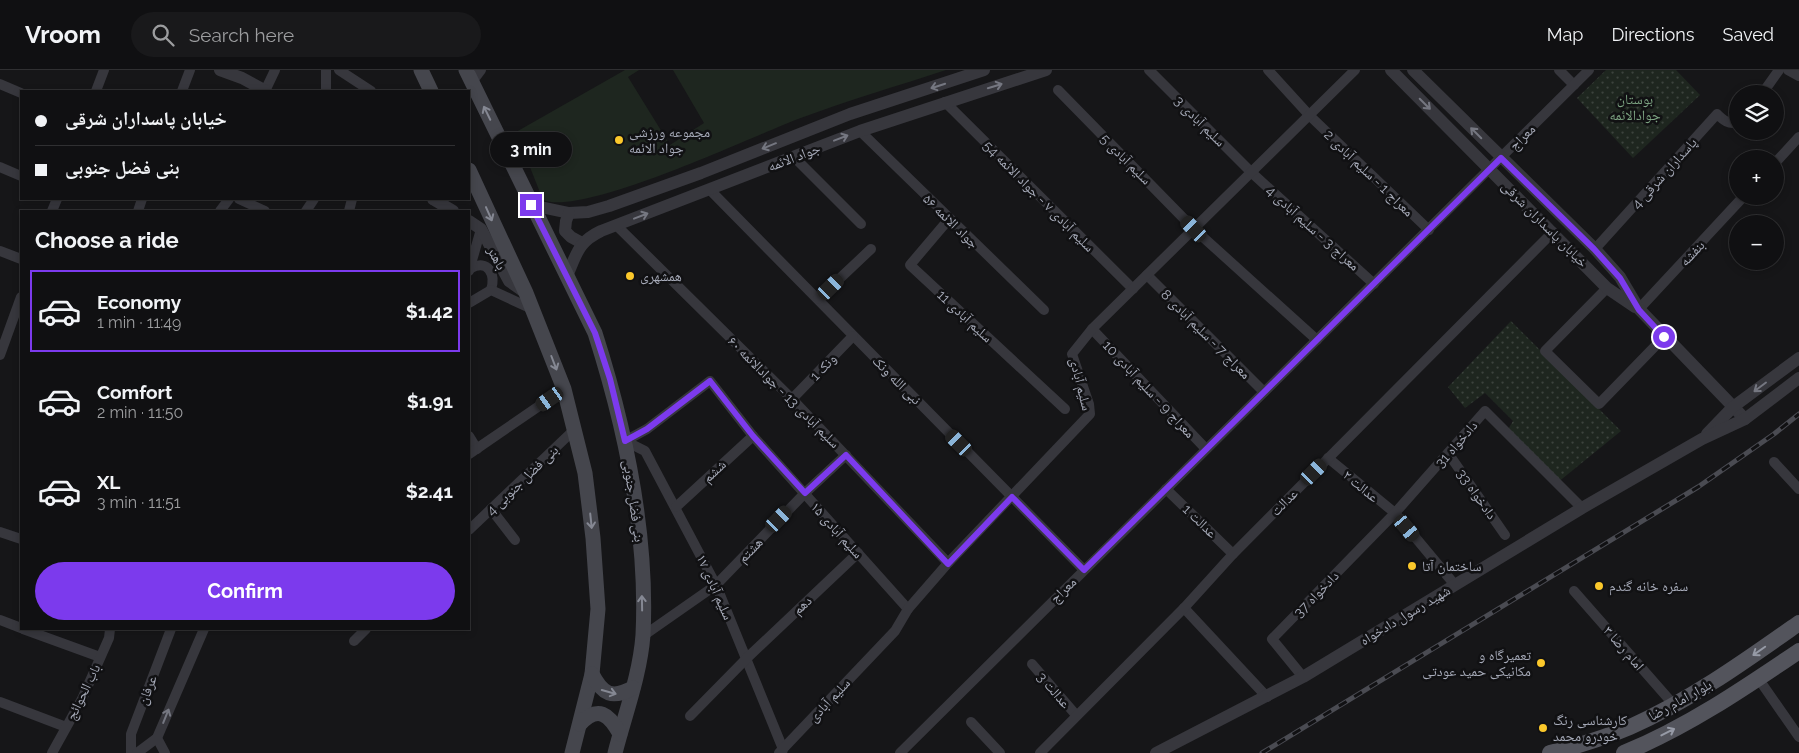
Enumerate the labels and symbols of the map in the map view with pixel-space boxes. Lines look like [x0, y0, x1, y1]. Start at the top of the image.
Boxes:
one-way arrow [930, 81, 946, 91]
one-way arrow [987, 81, 1003, 91]
park label: بوستان جوادالائمه [1609, 91, 1661, 124]
street label: سلیم آبادی 3 [1170, 92, 1229, 151]
one-way arrow [1419, 98, 1431, 110]
one-way arrow [482, 106, 491, 121]
street label: معراج [1506, 121, 1540, 155]
place label: مجموعه ورزشی جواد الائمه [629, 124, 710, 157]
street label: معراج 1 - سلیم آبادی 2 [1320, 126, 1417, 221]
one-way arrow [1470, 127, 1482, 139]
street label: سلیم آبادی 5 [1096, 130, 1155, 189]
callout: 3 min [490, 132, 572, 168]
one-way arrow [833, 133, 848, 143]
marker: مجموعه ورزشی جواد الائمه [613, 134, 625, 146]
street label: پاسداران شرقی 4 [1628, 134, 1701, 212]
street label: سلیم آبادی ۷ - جواد الائمه 54 [979, 137, 1098, 256]
street label: جواد الائمه [766, 140, 823, 175]
one-way arrow [761, 143, 776, 152]
street label: خیابان پاسداران شرقی [1498, 178, 1591, 271]
street label: معراج 3 - سلیم آبادی 4 [1262, 182, 1363, 275]
street label: جواد الائمه ۵۶ [919, 191, 982, 252]
route end [520, 194, 542, 216]
one-way arrow [485, 206, 495, 221]
one-way arrow [632, 211, 648, 220]
car [1178, 213, 1209, 245]
street label: بنفشه [1676, 237, 1708, 269]
street label: باهنر [483, 243, 510, 273]
place label: همشهری [640, 268, 682, 285]
marker: همشهری [624, 270, 636, 282]
car [814, 271, 847, 303]
street label: سلیم آبادی 11 [933, 286, 996, 347]
street label: معراج 7 - سلیم آبادی 8 [1157, 286, 1254, 383]
route start [1653, 326, 1675, 348]
street label: سلیم آبادی 13 - جوادالائمه ۶۰ [723, 333, 843, 453]
street label: معراج 9 - سلیم آبادی 10 [1098, 337, 1198, 442]
street label: ونک 1 [807, 350, 840, 384]
street label: نبی الله ونک [869, 352, 925, 408]
one-way arrow [550, 355, 559, 370]
street label: سلیم آبادی [1065, 356, 1095, 413]
one-way arrow [1753, 382, 1767, 392]
car [533, 384, 566, 414]
street label: دادخواه 31 [1431, 417, 1481, 471]
car [943, 427, 974, 459]
street label: بنی فضل جنوبی 4 [483, 442, 562, 519]
street label: ششم [699, 456, 730, 487]
car [1298, 456, 1329, 488]
street label: بنی فضل جنوبی [619, 459, 648, 543]
street label: دادخواه 33 [1453, 466, 1500, 523]
street label: عدالت ۲ [1340, 467, 1382, 505]
street label: عدالت [1267, 485, 1301, 519]
street label: سلیم آبادی ۱۵ [806, 499, 866, 563]
street label: عدالت 1 [1180, 501, 1220, 541]
car [763, 503, 794, 535]
one-way arrow [586, 512, 596, 528]
car [1391, 512, 1422, 544]
street label: هشتم [734, 534, 767, 567]
street label: سلیم آبادی ۱۷ [692, 552, 737, 623]
place label: ساختمان آتا [1422, 558, 1481, 575]
marker: ساختمان آتا [1406, 560, 1418, 572]
street label: دادخواه 37 [1290, 567, 1343, 621]
street label: معراج [1047, 574, 1081, 608]
place label: سفره خانه گندم [1609, 578, 1688, 596]
marker: سفره خانه گندم [1593, 580, 1605, 592]
street label: شهید رسول دادخواه [1357, 582, 1453, 649]
street label: دهم [789, 592, 816, 619]
one-way arrow [638, 595, 647, 611]
street label: امام رضا ۳ [1599, 623, 1648, 675]
one-way arrow [1752, 646, 1766, 656]
place label: تعمیرگاه و مکانیکی حمید عودتی [1422, 647, 1531, 680]
marker: تعمیرگاه و مکانیکی حمید عودتی [1535, 657, 1547, 669]
street label: باب الحوائج [63, 661, 105, 724]
street label: عدالت 3 [1034, 669, 1074, 711]
street label: عرفان [134, 673, 161, 707]
street label: سلیم آبادی [805, 675, 855, 727]
street label: بلوار امام رضا [1646, 676, 1715, 726]
one-way arrow [601, 687, 617, 697]
one-way arrow [162, 709, 171, 724]
place label: کارشناسی رنگ خودرو محمد [1553, 712, 1627, 745]
marker: کارشناسی رنگ خودرو محمد [1537, 722, 1549, 734]
one-way arrow [1660, 727, 1675, 736]

